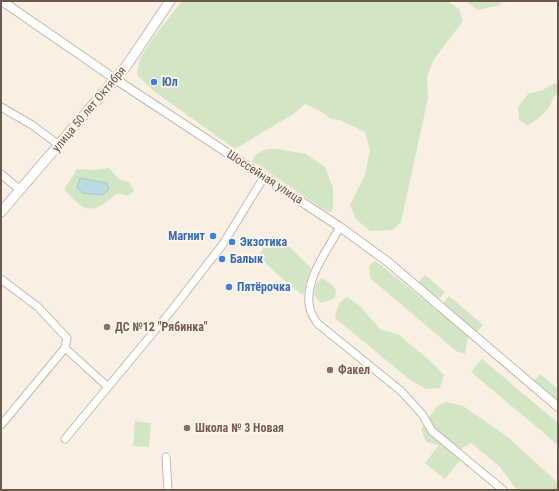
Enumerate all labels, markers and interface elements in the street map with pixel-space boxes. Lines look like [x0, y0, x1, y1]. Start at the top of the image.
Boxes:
street label: улица 50 лет Октября [49, 63, 129, 155]
place label: Юл [162, 75, 178, 89]
marker: Юл [149, 77, 159, 87]
street label: Шоссейная улица [224, 147, 306, 207]
place label: Магнит [168, 229, 206, 243]
marker: Магнит [208, 231, 218, 241]
place label: Экзотика [240, 235, 288, 249]
marker: Экзотика [227, 237, 237, 247]
place label: Балык [230, 252, 263, 266]
marker: Балык [217, 254, 227, 264]
place label: Пятёрочка [237, 280, 291, 294]
marker: Пятёрочка [224, 282, 234, 292]
place label: ДС №12 "Рябинка" [115, 320, 208, 334]
marker: ДС №12 "Рябинка" [102, 322, 112, 332]
place label: Факел [338, 363, 370, 377]
marker: Факел [325, 365, 335, 375]
place label: Школа № 3 Новая [195, 421, 284, 435]
marker: Школа № 3 Новая [182, 423, 192, 433]

